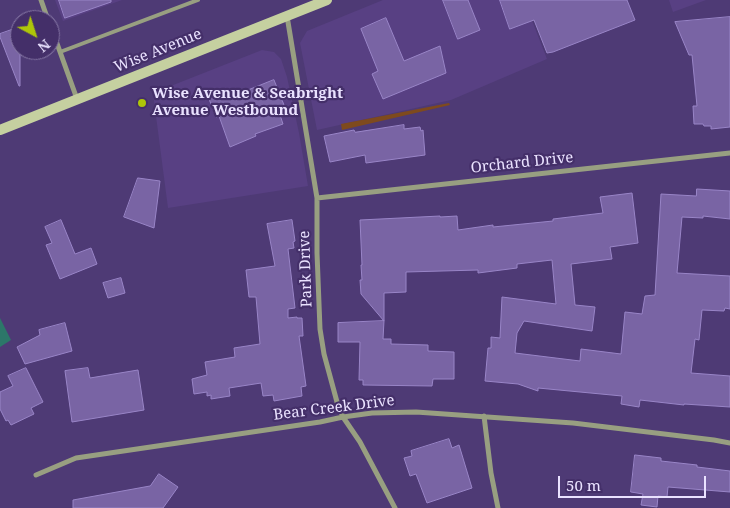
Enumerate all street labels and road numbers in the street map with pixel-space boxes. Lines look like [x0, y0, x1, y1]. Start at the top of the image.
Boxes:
street label: Wise Avenue [112, 25, 204, 77]
street label: Orchard Drive [470, 149, 574, 177]
street label: Park Drive [296, 230, 316, 308]
street label: Bear Creek Drive [272, 392, 396, 424]

